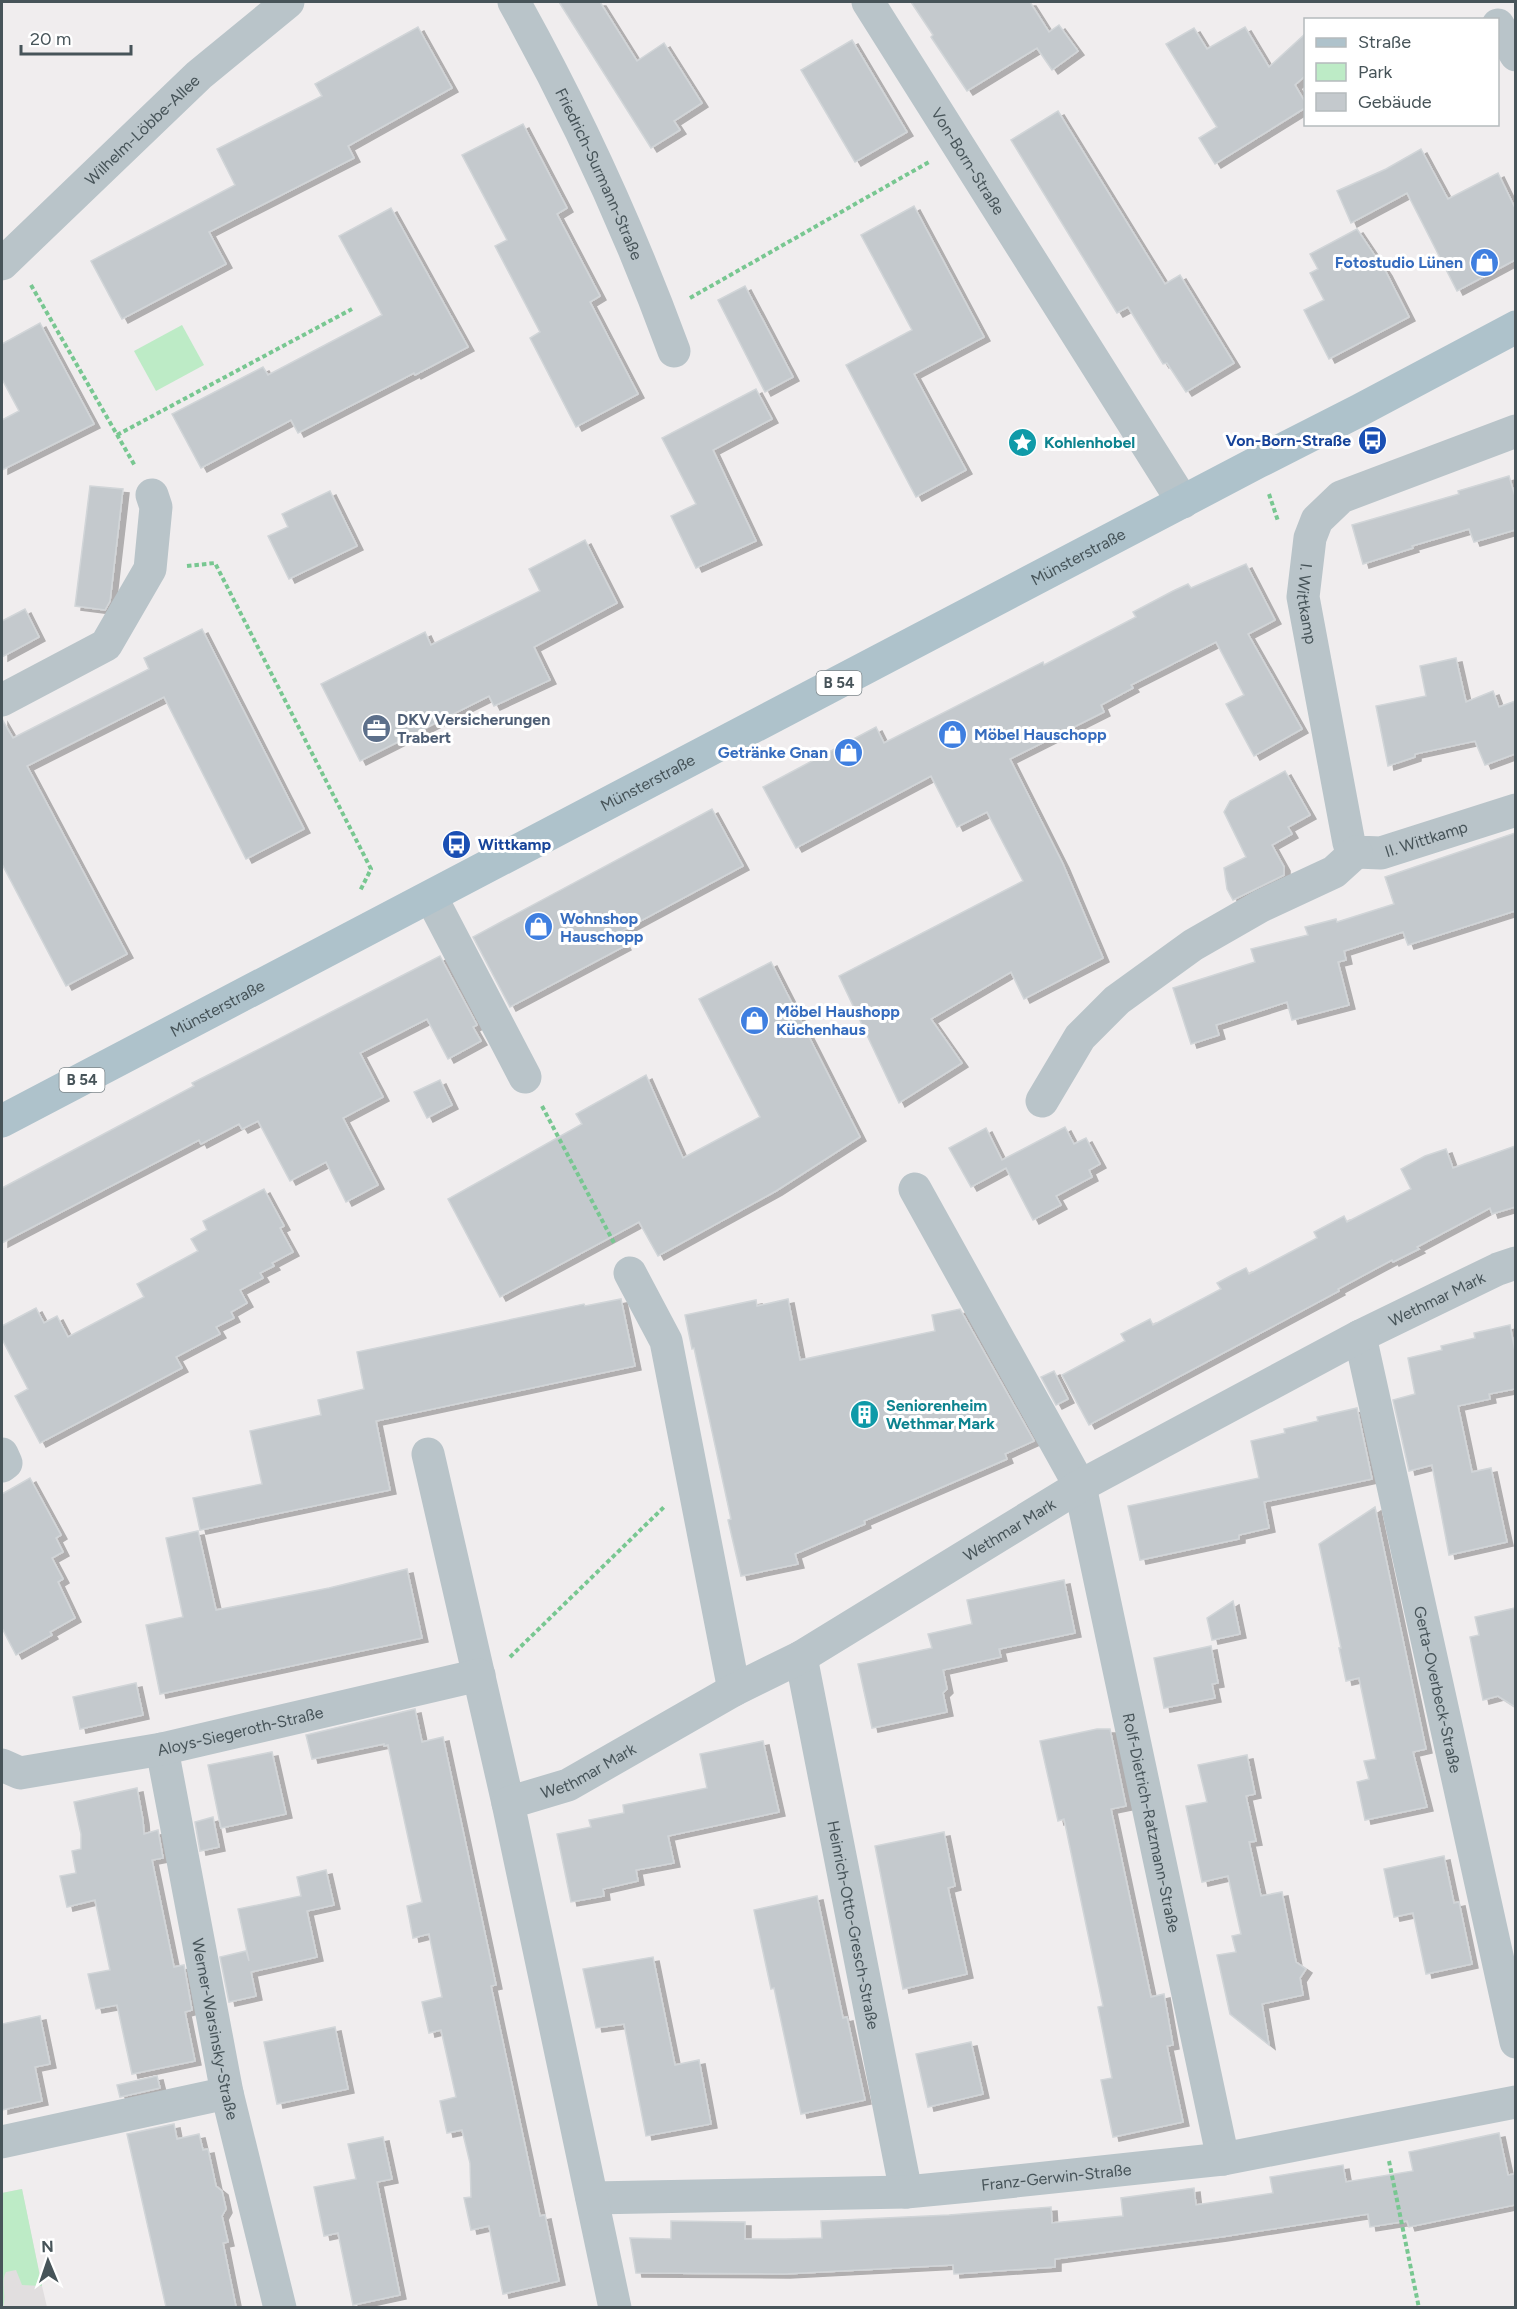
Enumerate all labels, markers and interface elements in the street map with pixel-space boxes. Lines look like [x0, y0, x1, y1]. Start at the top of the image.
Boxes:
scale bar [21, 18, 130, 56]
legend [1304, 18, 1499, 126]
text: 20 m [30, 28, 71, 50]
text: Straße [1358, 31, 1411, 53]
text: Park [1358, 61, 1393, 83]
street label: Wilhelm-Löbbe-Allee [81, 71, 204, 189]
street label: Friedrich-Surmann-Straße [551, 85, 647, 263]
text: Gebäude [1358, 91, 1432, 113]
street label: Von-Born-Straße [927, 104, 1009, 219]
shop icon: Fotostudio Lünen [1468, 246, 1500, 278]
place label: Fotostudio Lünen [1335, 253, 1463, 272]
bus stop icon: Von-Born-Straße [1356, 424, 1388, 456]
place icon: Kohlenhobel [1007, 426, 1039, 458]
place label: Von-Born-Straße [1225, 431, 1351, 450]
place label: Kohlenhobel [1044, 433, 1135, 452]
street label: Münsterstraße [1028, 524, 1129, 590]
street label: I. Wittkamp [1293, 562, 1321, 646]
road number: B 54 [816, 671, 862, 695]
place label: DKV Versicherungen Trabert [397, 710, 550, 747]
office icon: DKV Versicherungen Trabert [360, 712, 392, 744]
shop icon: Möbel Hauschopp [937, 718, 969, 750]
place label: Möbel Hauschopp [974, 725, 1107, 744]
shop icon: Getränke Gnan [833, 736, 865, 768]
place label: Getränke Gnan [718, 743, 828, 762]
street label: Münsterstraße [597, 750, 698, 815]
street label: II. Wittkamp [1382, 817, 1470, 861]
bus stop icon: Wittkamp [441, 828, 473, 860]
place label: Wittkamp [478, 835, 551, 854]
place label: Wohnshop Hauschopp [560, 909, 644, 946]
shop icon: Wohnshop Hauschopp [523, 911, 555, 943]
street label: Münsterstraße [167, 976, 268, 1041]
place label: Möbel Haushopp Küchenhaus [776, 1002, 900, 1039]
shop icon: Möbel Haushopp Küchenhaus [739, 1004, 771, 1036]
road number: B 54 [60, 1068, 104, 1092]
street label: Wethmar Mark [1386, 1268, 1488, 1331]
place label: Seniorenheim Wethmar Mark [886, 1396, 995, 1433]
building icon: Seniorenheim Wethmar Mark [849, 1398, 881, 1430]
street label: Wethmar Mark [960, 1494, 1059, 1565]
street label: Gerta-Overbeck-Straße [1410, 1604, 1465, 1775]
street label: Aloys-Siegeroth-Straße [155, 1703, 326, 1760]
street label: Rolf-Dietrich-Ratzmann-Straße [1118, 1711, 1184, 1935]
street label: Wethmar Mark [538, 1739, 639, 1803]
street label: Heinrich-Otto-Gresch-Straße [823, 1819, 883, 2031]
street label: Werner-Warsinsky-Straße [188, 1937, 242, 2122]
street label: Franz-Gerwin-Straße [980, 2160, 1133, 2195]
north arrow [18, 2231, 78, 2291]
text: N [41, 2237, 54, 2256]

